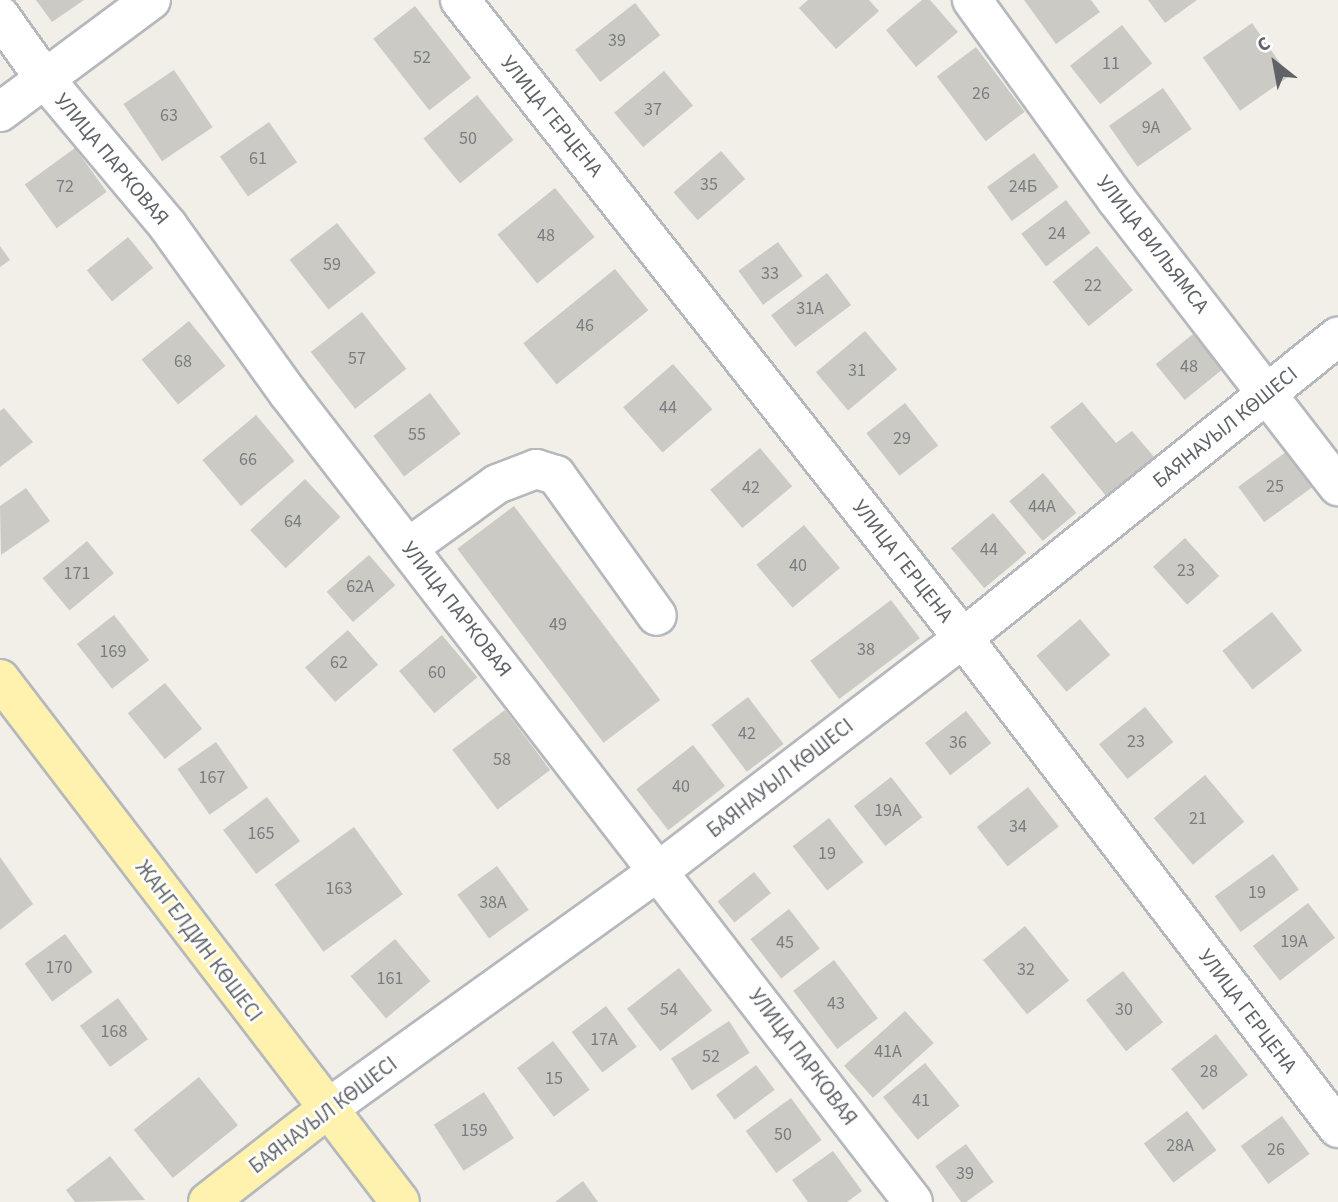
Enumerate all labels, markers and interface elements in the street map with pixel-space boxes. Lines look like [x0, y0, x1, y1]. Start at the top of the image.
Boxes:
north arrow [1240, 28, 1310, 98]
house number: 39 [608, 30, 626, 52]
text: С [1252, 30, 1276, 59]
house number: 52 [413, 47, 431, 69]
street label: УЛИЦА ГЕРЦЕНА [495, 50, 609, 182]
house number: 11 [1102, 53, 1120, 75]
house number: 26 [972, 83, 990, 105]
street label: УЛИЦА ПАРКОВАЯ [50, 88, 174, 230]
house number: 37 [644, 99, 662, 121]
house number: 63 [160, 105, 178, 127]
house number: 9А [1142, 117, 1160, 139]
house number: 50 [459, 128, 477, 150]
house number: 61 [249, 148, 267, 170]
street label: УЛИЦА ВИЛЬЯМСА [1091, 170, 1215, 318]
house number: 35 [700, 174, 718, 196]
house number: 72 [56, 176, 74, 198]
house number: 24Б [1009, 176, 1037, 198]
house number: 24 [1048, 223, 1066, 245]
house number: 48 [537, 225, 555, 247]
house number: 59 [323, 254, 341, 276]
house number: 33 [761, 263, 779, 285]
house number: 22 [1084, 275, 1102, 297]
house number: 31А [796, 298, 824, 320]
house number: 46 [576, 315, 594, 337]
house number: 57 [348, 348, 366, 370]
house number: 68 [174, 351, 192, 373]
house number: 48 [1180, 356, 1198, 378]
house number: 31 [848, 360, 866, 382]
street label: БАЯНАУЫЛ КӨШЕСІ [1148, 361, 1302, 493]
house number: 44 [659, 397, 677, 419]
house number: 55 [408, 424, 426, 446]
house number: 29 [893, 428, 911, 450]
house number: 66 [239, 449, 257, 471]
house number: 25 [1266, 476, 1284, 498]
house number: 42 [742, 477, 760, 499]
street label: УЛИЦА ГЕРЦЕНА [847, 495, 959, 627]
house number: 44А [1028, 496, 1056, 518]
house number: 64 [284, 511, 302, 533]
street label: УЛИЦА ПАРКОВАЯ [396, 536, 518, 682]
house number: 44 [980, 539, 998, 561]
house number: 40 [789, 555, 807, 577]
house number: 23 [1177, 560, 1195, 582]
house number: 171 [64, 563, 90, 585]
house number: 62А [346, 576, 374, 598]
house number: 49 [549, 614, 567, 636]
house number: 38 [857, 639, 875, 661]
house number: 169 [100, 641, 126, 663]
house number: 62 [330, 652, 348, 674]
house number: 60 [428, 662, 446, 684]
street label: БАЯНАУЫЛ КӨШЕСІ [702, 713, 858, 843]
house number: 42 [738, 723, 756, 745]
house number: 23 [1127, 731, 1145, 753]
house number: 36 [949, 732, 967, 754]
house number: 58 [493, 749, 511, 771]
house number: 167 [199, 767, 225, 789]
house number: 40 [672, 776, 690, 798]
house number: 19А [874, 800, 902, 822]
house number: 21 [1189, 808, 1207, 830]
house number: 34 [1009, 816, 1027, 838]
house number: 165 [248, 823, 274, 845]
house number: 19 [818, 843, 836, 865]
street label: ЖАНГЕЛДИН КӨШЕСІ [130, 855, 268, 1027]
house number: 163 [326, 878, 352, 900]
house number: 19 [1248, 882, 1266, 904]
house number: 38А [479, 892, 507, 914]
house number: 19А [1280, 931, 1308, 953]
house number: 45 [776, 932, 794, 954]
street label: УЛИЦА ГЕРЦЕНА [1193, 944, 1303, 1078]
house number: 170 [46, 957, 72, 979]
house number: 32 [1017, 959, 1035, 981]
house number: 161 [377, 968, 403, 990]
street label: УЛИЦА ПАРКОВАЯ [743, 984, 863, 1130]
house number: 43 [827, 993, 845, 1015]
house number: 54 [660, 999, 678, 1021]
house number: 30 [1115, 999, 1133, 1021]
house number: 168 [101, 1021, 127, 1043]
house number: 17А [590, 1029, 618, 1051]
house number: 41А [874, 1041, 902, 1063]
house number: 52 [702, 1046, 720, 1068]
street label: БАЯНАУЫЛ КӨШЕСІ [244, 1051, 402, 1179]
house number: 28 [1200, 1061, 1218, 1083]
house number: 15 [545, 1068, 563, 1090]
house number: 41 [912, 1090, 930, 1112]
house number: 159 [461, 1120, 487, 1142]
house number: 50 [774, 1124, 792, 1146]
house number: 28А [1166, 1135, 1194, 1157]
house number: 26 [1267, 1139, 1285, 1161]
house number: 39 [956, 1163, 974, 1185]

